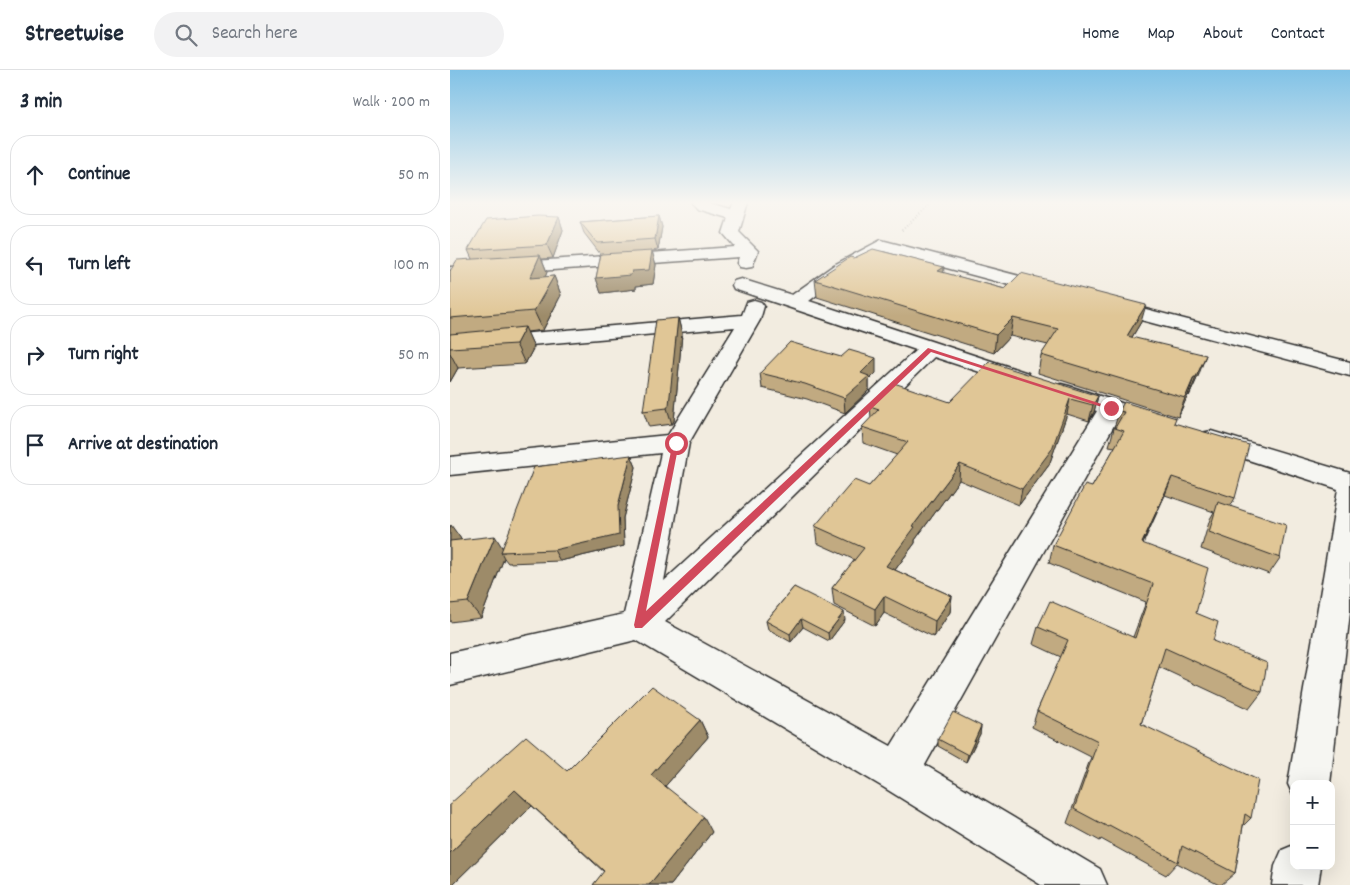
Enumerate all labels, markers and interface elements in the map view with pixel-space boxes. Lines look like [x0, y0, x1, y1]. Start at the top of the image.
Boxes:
search box [154, 12, 504, 57]
text: Streetwise [25, 18, 124, 52]
icon: search [172, 21, 200, 49]
text: Search here [212, 21, 298, 48]
text: Home [1082, 22, 1119, 47]
text: Map [1147, 22, 1175, 47]
text: About [1203, 22, 1243, 47]
text: Contact [1271, 22, 1325, 47]
text: 3 min [20, 88, 62, 118]
text: Walk · 200 m [353, 91, 430, 114]
icon: ahead [21, 161, 49, 189]
text: Continue [68, 162, 130, 189]
text: 50 m [398, 164, 429, 187]
icon: left [21, 251, 49, 279]
text: Turn left [68, 252, 131, 279]
text: 100 m [393, 254, 429, 277]
icon: right [21, 341, 49, 369]
text: Turn right [68, 342, 139, 369]
text: 50 m [398, 344, 429, 367]
route end [1100, 397, 1123, 420]
icon: arrive [21, 431, 49, 459]
text: Arrive at destination [68, 432, 218, 459]
route start [665, 432, 688, 455]
map controls [1290, 780, 1335, 870]
button: + [1290, 780, 1335, 825]
button: − [1290, 825, 1335, 870]

